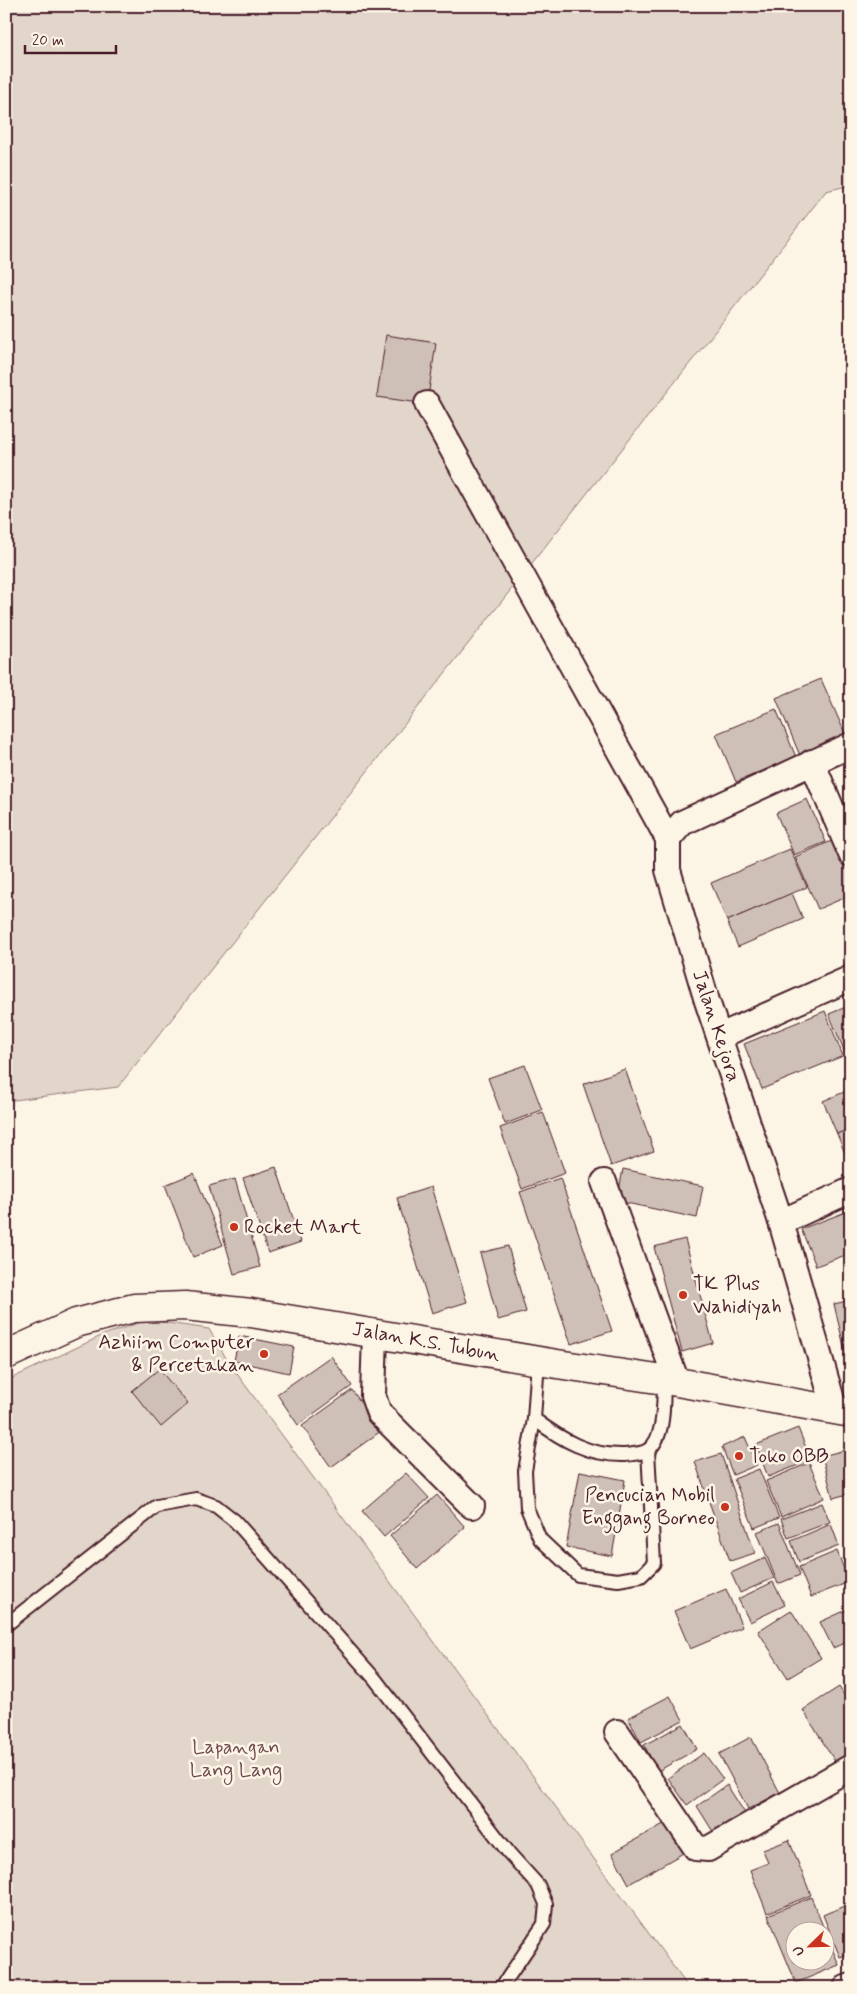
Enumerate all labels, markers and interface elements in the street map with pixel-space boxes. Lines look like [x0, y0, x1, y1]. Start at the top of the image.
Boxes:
scale bar [25, 22, 116, 54]
text: 20 m [32, 31, 64, 51]
street label: Jalan Kejora [685, 967, 747, 1085]
place label: Rocket Mart [244, 1214, 361, 1241]
marker: Rocket Mart [228, 1221, 240, 1233]
place label: TK Plus Wahidiyah [693, 1271, 782, 1321]
marker: TK Plus Wahidiyah [677, 1289, 689, 1301]
street label: Jalan K.S. Tubun [350, 1316, 502, 1368]
place label: Azhiim Computer & Percetakan [98, 1329, 255, 1379]
marker: Azhiim Computer & Percetakan [258, 1348, 270, 1360]
place label: Toko OBB [749, 1443, 829, 1470]
marker: Toko OBB [733, 1450, 745, 1462]
place label: Pencucian Mobil Enggang Borneo [582, 1482, 715, 1534]
marker: Pencucian Mobil Enggang Borneo [719, 1501, 731, 1513]
park label: Lapangan Lang Lang [190, 1734, 282, 1785]
north arrow [784, 1922, 834, 1972]
text: U [789, 1943, 809, 1958]

